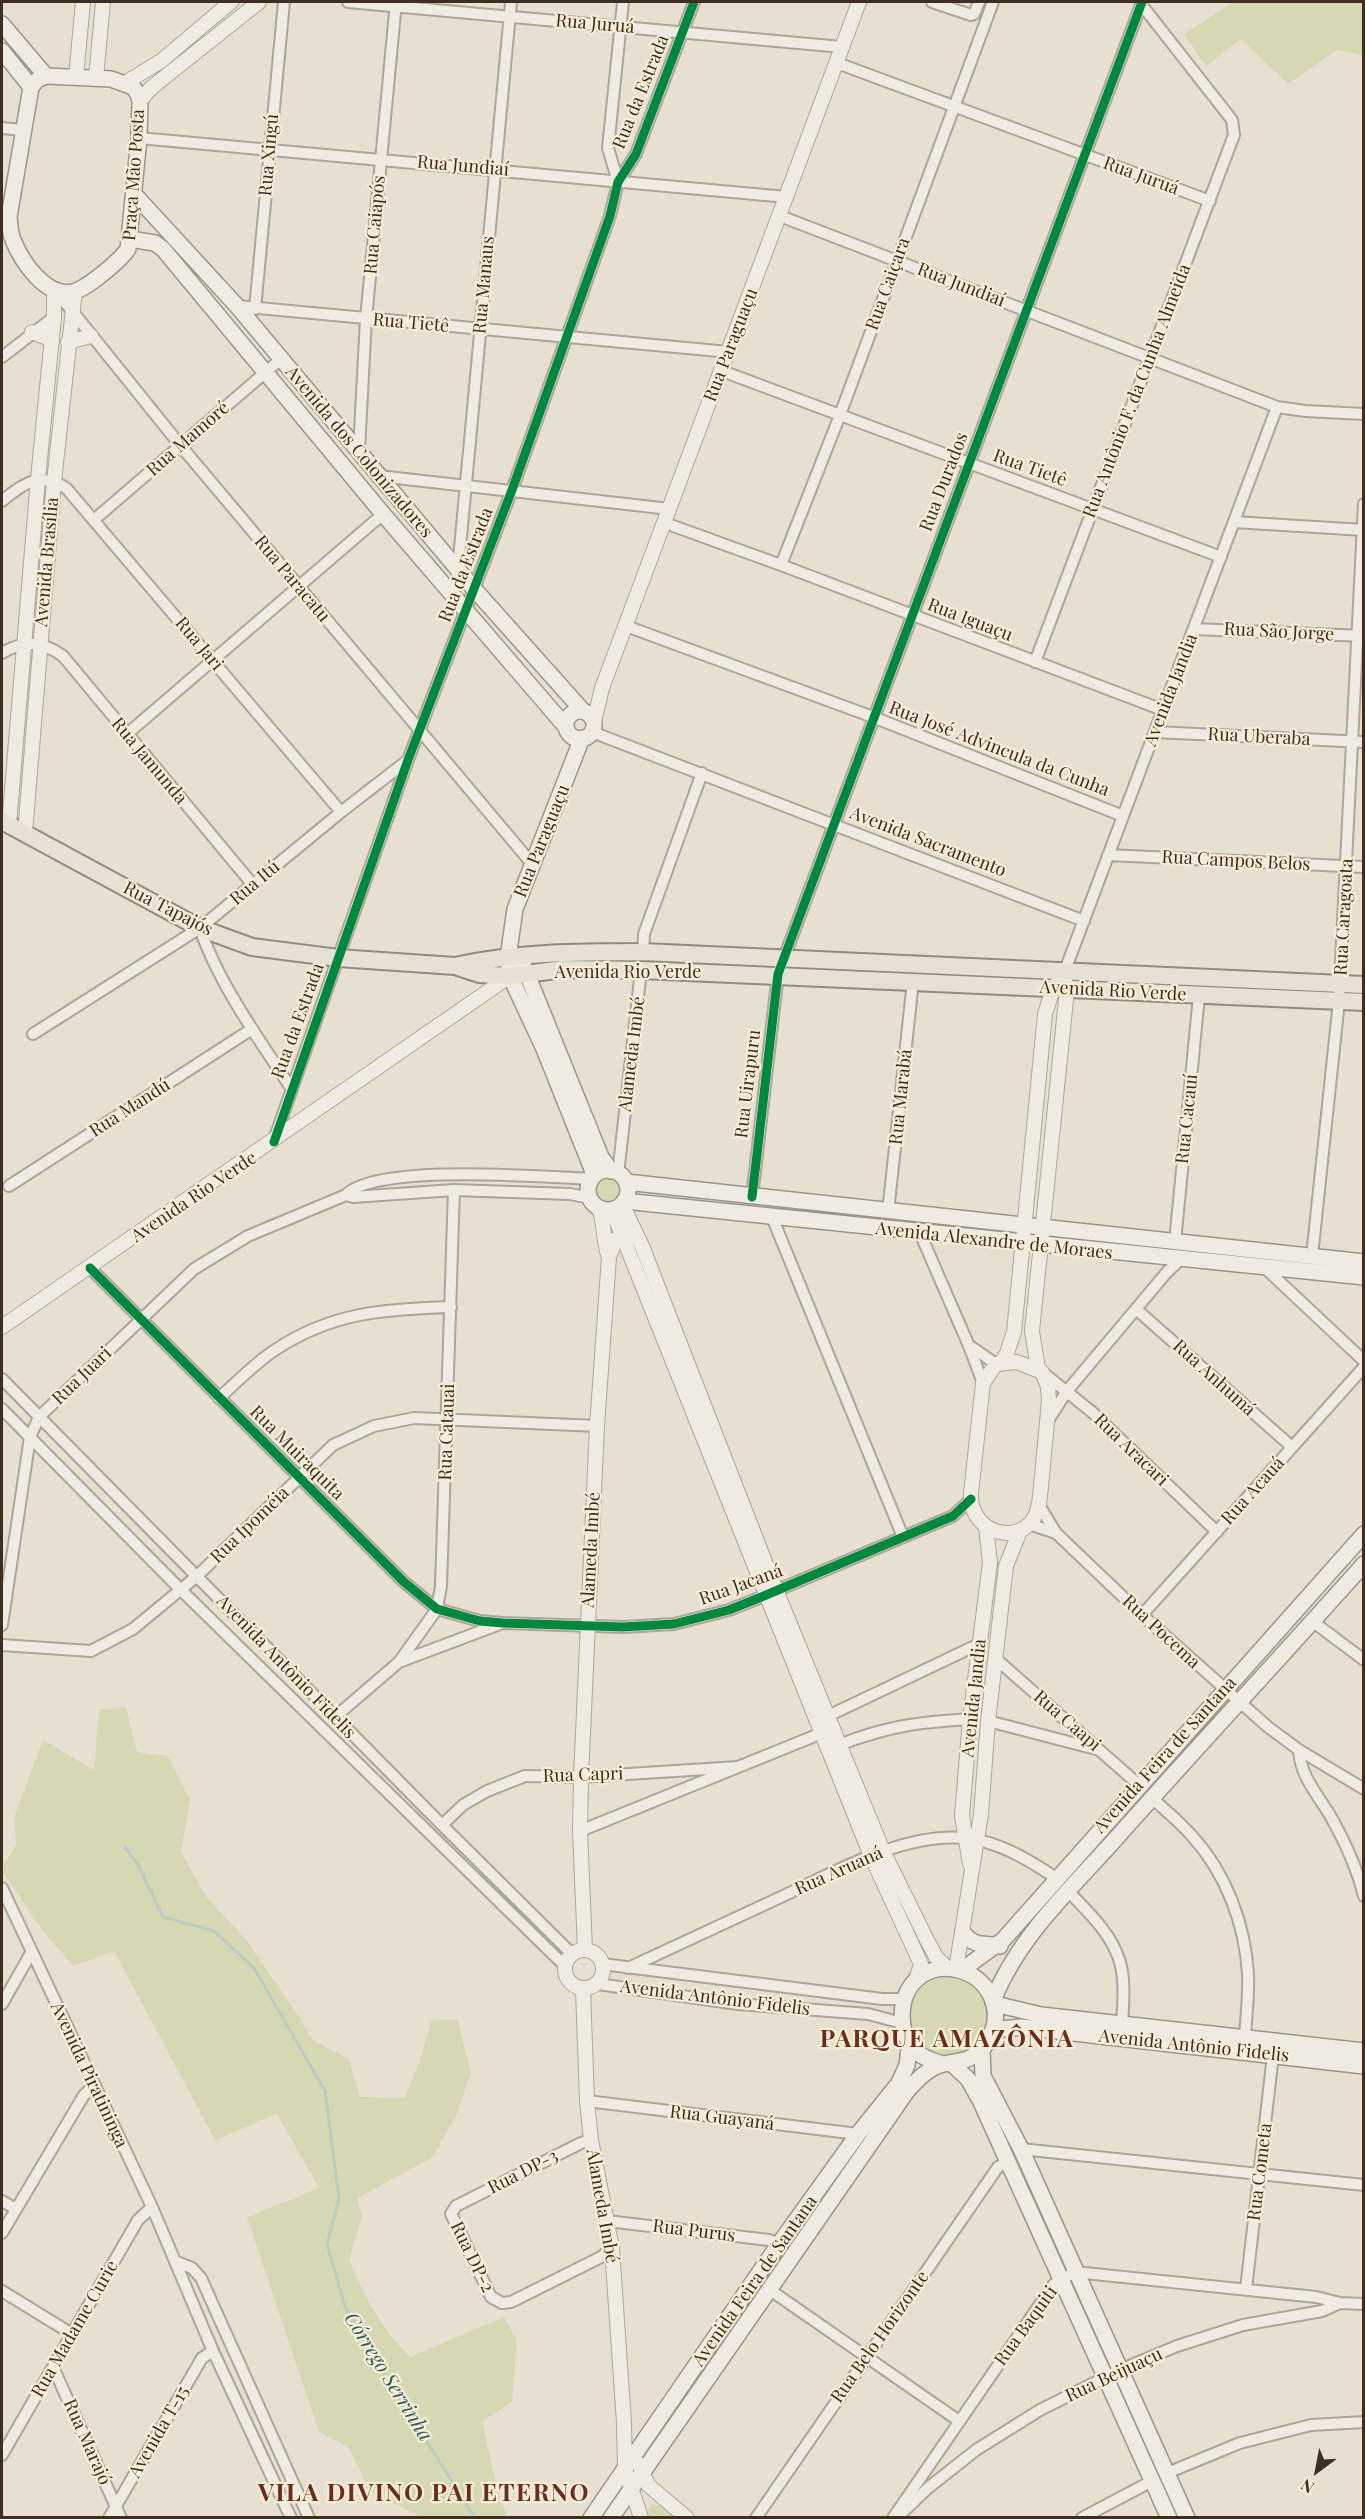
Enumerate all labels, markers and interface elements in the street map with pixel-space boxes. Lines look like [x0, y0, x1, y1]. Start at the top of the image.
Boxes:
street label: Rua Juruá [555, 10, 635, 38]
street label: Rua da Estrada [608, 32, 674, 152]
street label: Praça Mão Posta [119, 108, 149, 242]
street label: Rua Xingú [255, 113, 283, 197]
street label: Rua Jundiaí [416, 151, 510, 181]
street label: Rua Juruá [1100, 152, 1182, 200]
street label: Rua Caiapós [360, 174, 390, 276]
street label: Rua Manaus [469, 235, 499, 335]
street label: Rua Caiçara [861, 235, 915, 333]
street label: Rua Jundiaí [914, 258, 1008, 312]
street label: Rua Antônio F. da Cunha Almeida [1079, 261, 1195, 521]
street label: Rua Paraguaçu [699, 285, 763, 405]
street label: Rua Tietê [372, 309, 450, 337]
street label: Avenida dos Colonizadores [281, 362, 437, 542]
street label: Rua Mamoré [142, 397, 234, 481]
street label: Rua Durados [915, 429, 973, 535]
street label: Rua Tietê [990, 445, 1070, 491]
street label: Avenida Brasília [31, 496, 63, 628]
street label: Rua da Estrada [434, 505, 498, 625]
street label: Rua Paracatu [250, 531, 334, 627]
street label: Rua Iguaçu [924, 594, 1016, 646]
street label: Rua Jari [170, 613, 228, 675]
street label: Rua São Jorge [1223, 618, 1335, 646]
street label: Avenida Jandia [1140, 631, 1202, 749]
street label: Rua José Advincula da Cunha [886, 697, 1112, 801]
street label: Rua Jamunda [106, 713, 192, 809]
street label: Rua Uberaba [1207, 724, 1311, 750]
street label: Rua Paraguaçu [510, 781, 574, 901]
street label: Avenida Sacramento [847, 802, 1009, 882]
street label: Rua Campos Belos [1161, 846, 1311, 876]
street label: Rua Itú [226, 856, 284, 910]
street label: Rua Caragoata [1330, 858, 1358, 976]
street label: Rua Tapajós [120, 877, 216, 941]
street label: Rua da Estrada [267, 960, 329, 1082]
street label: Avenida Rio Verde [555, 961, 701, 983]
street label: Avenida Rio Verde [1039, 976, 1187, 1006]
street label: Alameda Imbé [614, 995, 650, 1113]
street label: Rua Uirapuru [731, 1028, 765, 1140]
street label: Rua Marabá [885, 1048, 917, 1146]
street label: Rua Cacauí [1172, 1073, 1202, 1165]
street label: Rua Mandú [86, 1074, 174, 1142]
street label: Avenida Rio Verde [127, 1147, 261, 1247]
street label: Avenida Alexandre de Moraes [874, 1218, 1114, 1264]
street label: Rua Anhumá [1168, 1335, 1260, 1421]
street label: Rua Juari [48, 1343, 116, 1409]
street label: Rua Catauai [435, 1383, 459, 1481]
street label: Rua Muiraquita [245, 1401, 349, 1505]
street label: Rua Aracari [1089, 1409, 1173, 1491]
street label: Rua Acauá [1217, 1453, 1289, 1529]
street label: Rua Ipoméia [206, 1482, 294, 1568]
street label: Alameda Imbé [577, 1492, 605, 1608]
street label: Rua Jacaná [696, 1560, 786, 1610]
street label: Rua Pocema [1118, 1590, 1204, 1674]
street label: Avenida Antônio Fidelis [212, 1591, 360, 1743]
street label: Avenida Jandia [957, 1638, 991, 1758]
street label: Avenida Feira de Santana [1089, 1672, 1241, 1838]
street label: Rua Caapi [1029, 1686, 1105, 1756]
street label: Rua Capri [542, 1763, 624, 1787]
street label: Rua Aruaná [792, 1842, 886, 1900]
street label: Avenida Antônio Fidelis [619, 1976, 811, 2020]
street label: Avenida Piratininga [46, 1999, 132, 2151]
street label: Avenida Antônio Fidelis [1098, 2025, 1290, 2067]
district label: PARQUE AMAZÔNIA [820, 2026, 1074, 2054]
street label: Rua Guayaná [668, 2101, 776, 2135]
street label: Rua Cometa [1243, 2122, 1277, 2222]
street label: Rua DP-3 [484, 2145, 562, 2199]
street label: Alameda Imbé [581, 2147, 623, 2265]
street label: Avenida Feira de Santana [688, 2192, 822, 2370]
street label: Rua Purus [651, 2215, 737, 2247]
street label: Rua DP-2 [446, 2218, 498, 2296]
street label: Rua Madame Curie [27, 2257, 123, 2401]
street label: Rua Belo Horizonte [826, 2267, 934, 2407]
street label: Rua Baquiti [990, 2282, 1062, 2370]
water label: Córrego Serrinha [339, 2308, 437, 2446]
street label: Rua Beijuaçu [1062, 2343, 1166, 2407]
street label: Avenida T-15 [124, 2382, 194, 2482]
street label: Rua Marajó [58, 2396, 116, 2488]
north arrow [1287, 2441, 1347, 2501]
text: N [1297, 2475, 1318, 2499]
district label: VILA DIVINO PAI ETERNO [258, 2480, 590, 2508]

